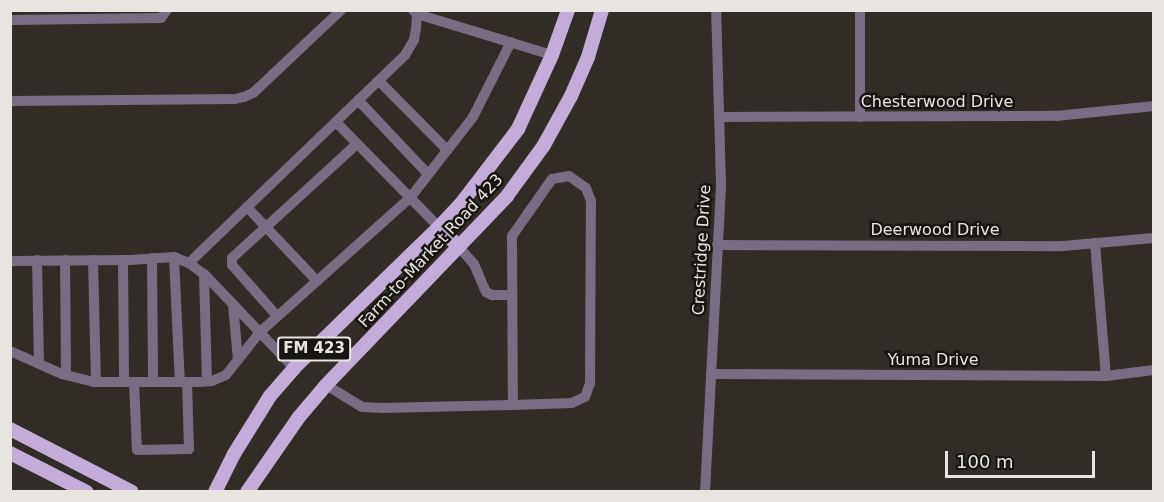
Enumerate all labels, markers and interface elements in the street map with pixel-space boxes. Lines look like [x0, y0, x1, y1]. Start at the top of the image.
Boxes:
street label: Chesterwood Drive [861, 92, 1013, 112]
street label: Farm-to-Market Road 423 [355, 170, 507, 332]
street label: Crestridge Drive [689, 184, 715, 316]
street label: Deerwood Drive [870, 220, 1000, 240]
road number: FM 423 [276, 337, 352, 361]
street label: Yuma Drive [887, 350, 979, 370]
scale bar [948, 439, 1098, 477]
text: 100 m [956, 451, 1014, 472]

